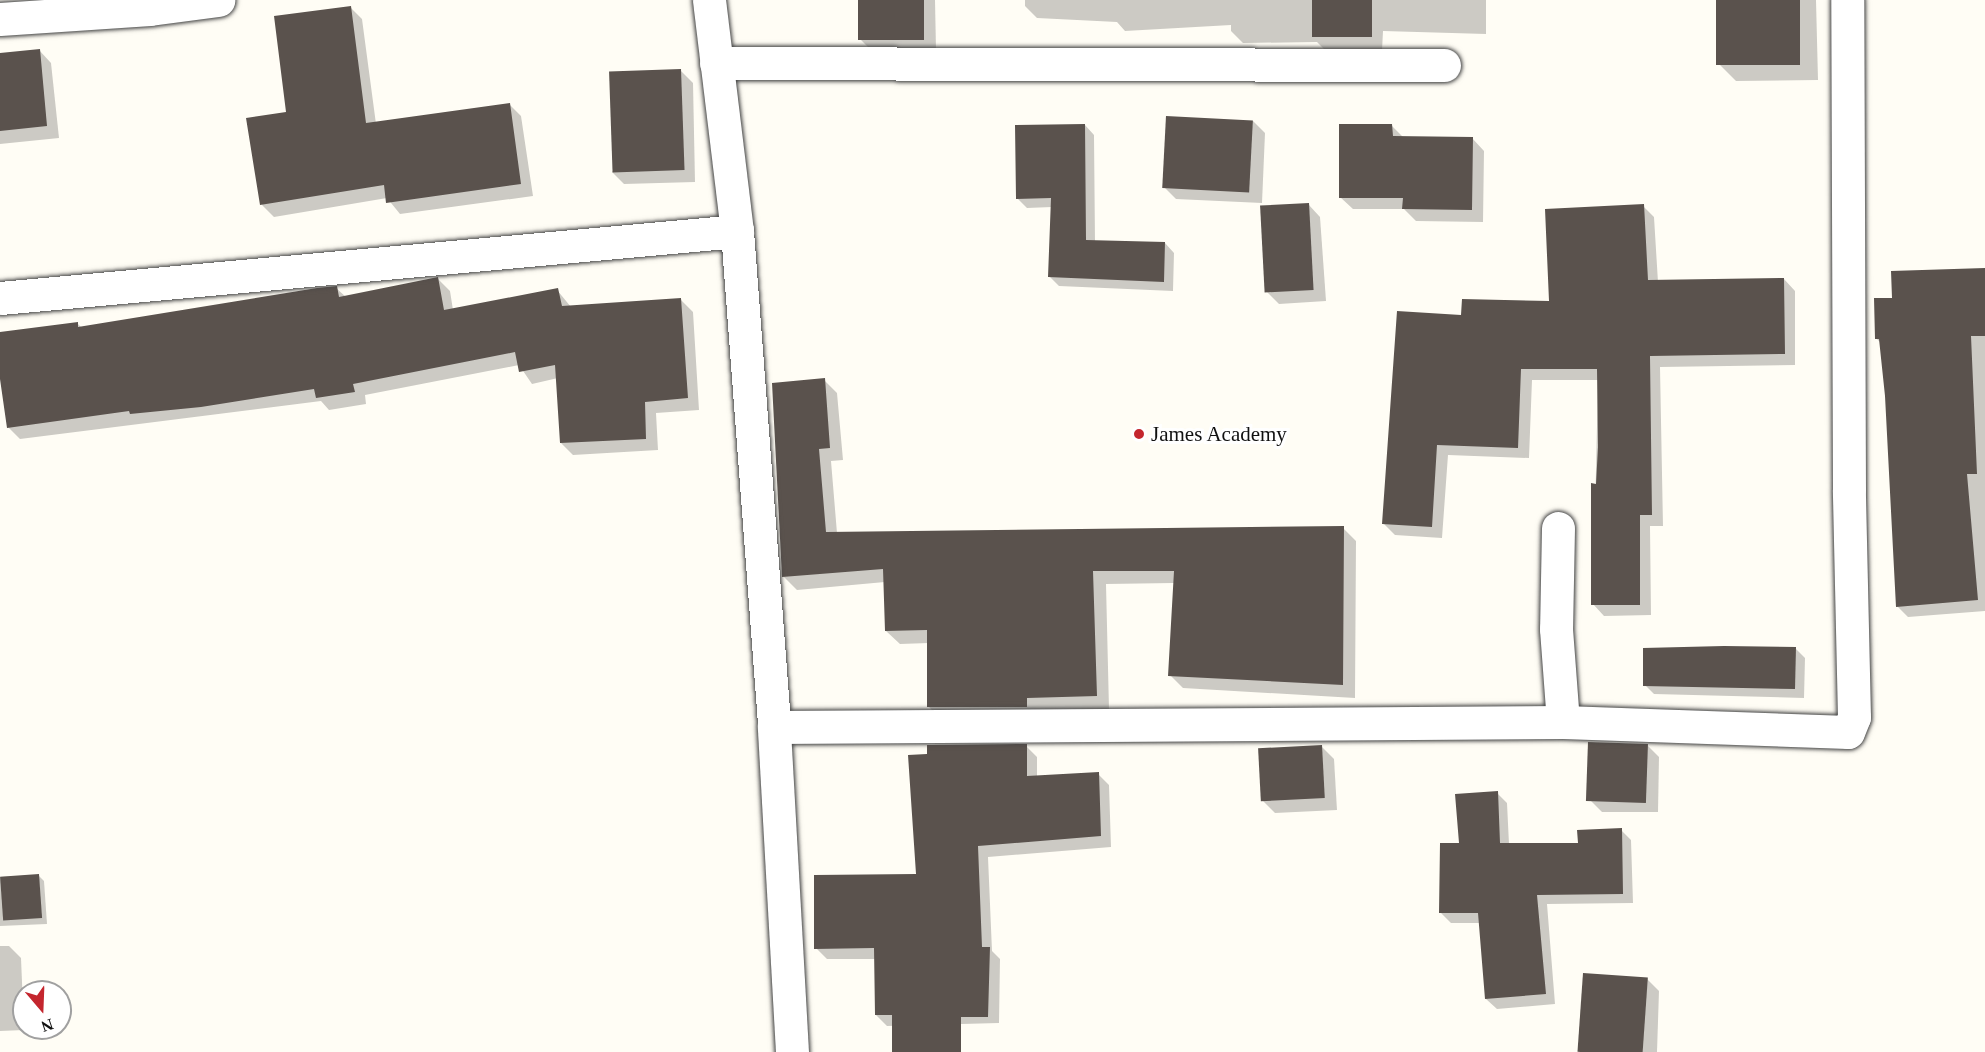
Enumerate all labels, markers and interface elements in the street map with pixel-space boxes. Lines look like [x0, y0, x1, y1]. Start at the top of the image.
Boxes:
place label: James Academy [1151, 421, 1288, 447]
marker: James Academy [1132, 427, 1146, 441]
north arrow [12, 980, 72, 1040]
text: N [39, 1016, 56, 1036]

